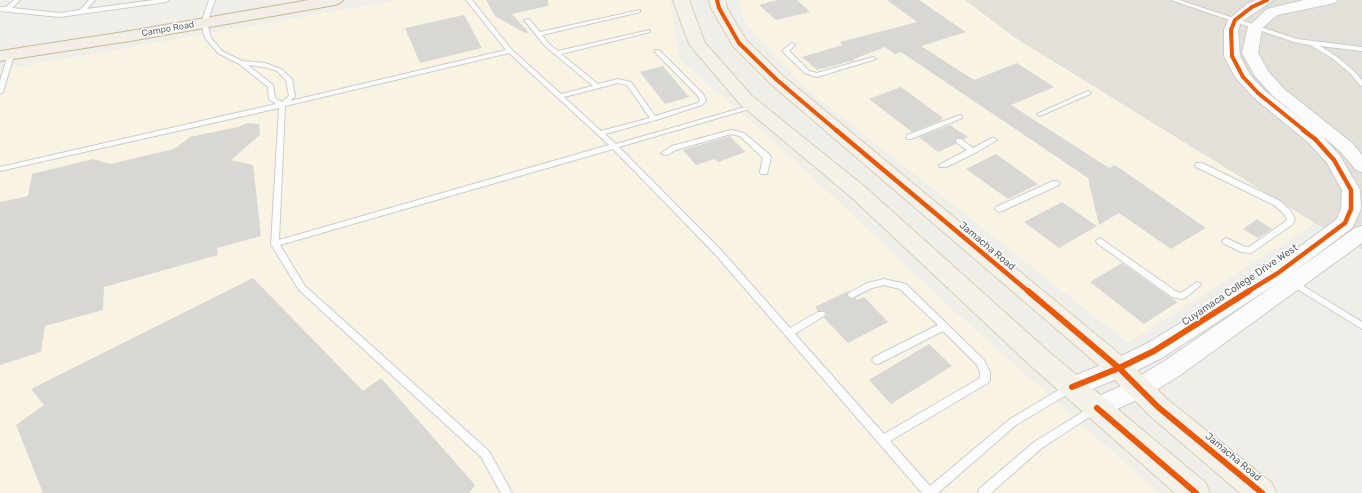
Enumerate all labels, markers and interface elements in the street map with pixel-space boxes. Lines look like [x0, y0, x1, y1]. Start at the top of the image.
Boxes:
street label: Campo Road [141, 19, 195, 39]
street label: Jamacha Road [957, 219, 1017, 273]
street label: Cuyamaca College Drive West [1180, 242, 1300, 328]
street label: Jamacha Road [1203, 430, 1263, 484]

